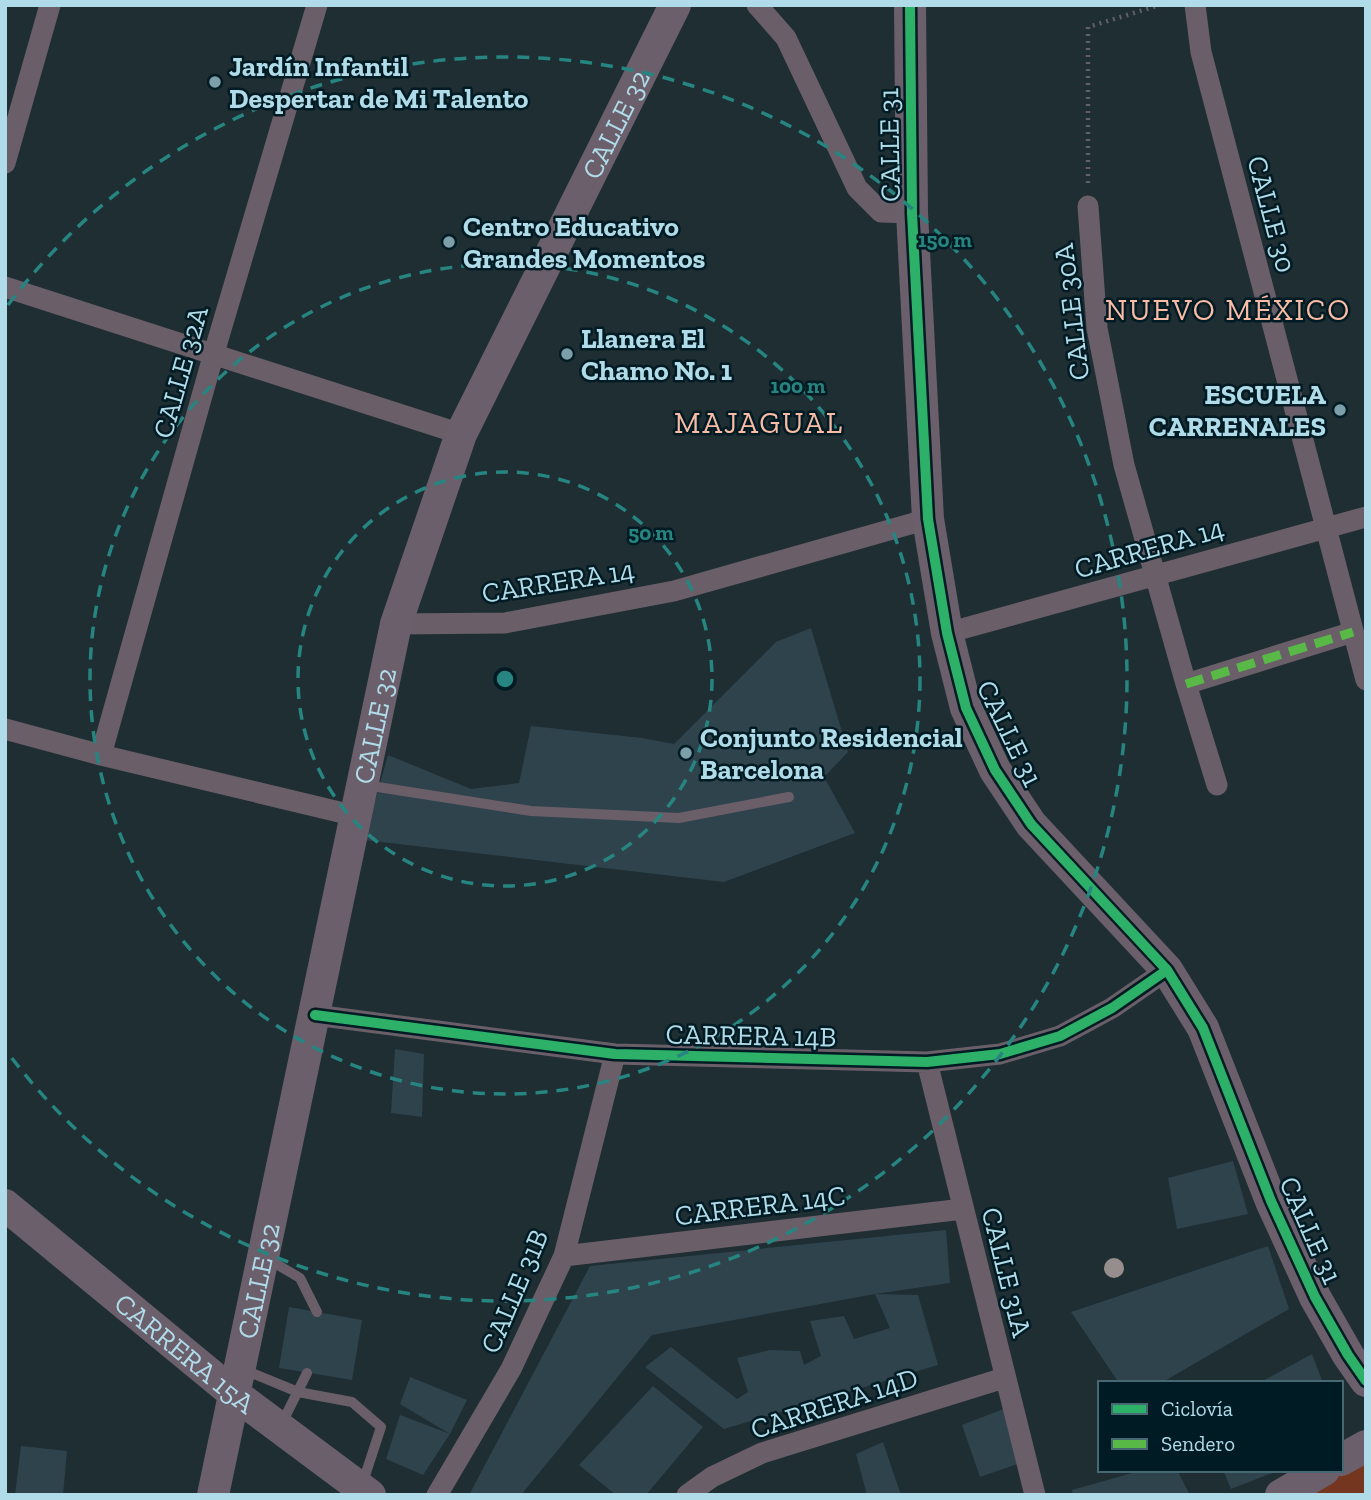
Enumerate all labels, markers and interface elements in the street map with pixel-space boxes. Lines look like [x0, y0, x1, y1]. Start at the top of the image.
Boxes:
place label: Jardín Infantil Despertar de Mi Talento [229, 50, 529, 115]
street label: CALLE 32 [575, 64, 657, 184]
marker: Jardín Infantil Despertar de Mi Talento [207, 74, 223, 90]
street label: CALLE 31 [872, 87, 907, 202]
street label: CALLE 30 [1240, 152, 1303, 276]
place label: Centro Educativo Grandes Momentos [463, 210, 706, 275]
text: 150 m [918, 227, 973, 252]
marker: Centro Educativo Grandes Momentos [441, 234, 457, 250]
street label: CALLE 30A [1047, 241, 1096, 382]
district label: NUEVO MÉXICO [1105, 292, 1351, 328]
street label: CALLE 32A [146, 301, 215, 442]
place label: Llanera El Chamo No. 1 [581, 322, 732, 387]
marker: Llanera El Chamo No. 1 [559, 346, 575, 362]
text: 100 m [771, 373, 826, 398]
place label: ESCUELA CARRENALES [1149, 378, 1327, 443]
marker: ESCUELA CARRENALES [1332, 402, 1348, 418]
district label: MAJAGUAL [674, 405, 844, 441]
street label: CARRERA 14 [1071, 511, 1228, 586]
text: 50 m [628, 520, 674, 545]
street label: CARRERA 14 [479, 553, 637, 610]
street label: CALLE 32 [347, 665, 403, 787]
centre of rings [493, 667, 517, 691]
street label: CALLE 31 [970, 675, 1049, 792]
place label: Conjunto Residencial Barcelona [700, 721, 963, 786]
marker: Conjunto Residencial Barcelona [678, 745, 694, 761]
street label: CARRERA 14B [665, 1018, 837, 1053]
street label: CALLE 31 [1272, 1171, 1349, 1289]
street label: CARRERA 14C [673, 1179, 847, 1232]
street label: CALLE 31A [975, 1204, 1039, 1341]
street label: CALLE 32 [230, 1220, 287, 1342]
street label: CALLE 31B [474, 1224, 555, 1358]
street label: CARRERA 15A [108, 1286, 262, 1421]
street label: CARRERA 14D [746, 1361, 922, 1446]
legend [1098, 1381, 1343, 1472]
text: Ciclovía [1161, 1396, 1233, 1421]
text: Sendero [1161, 1431, 1235, 1456]

